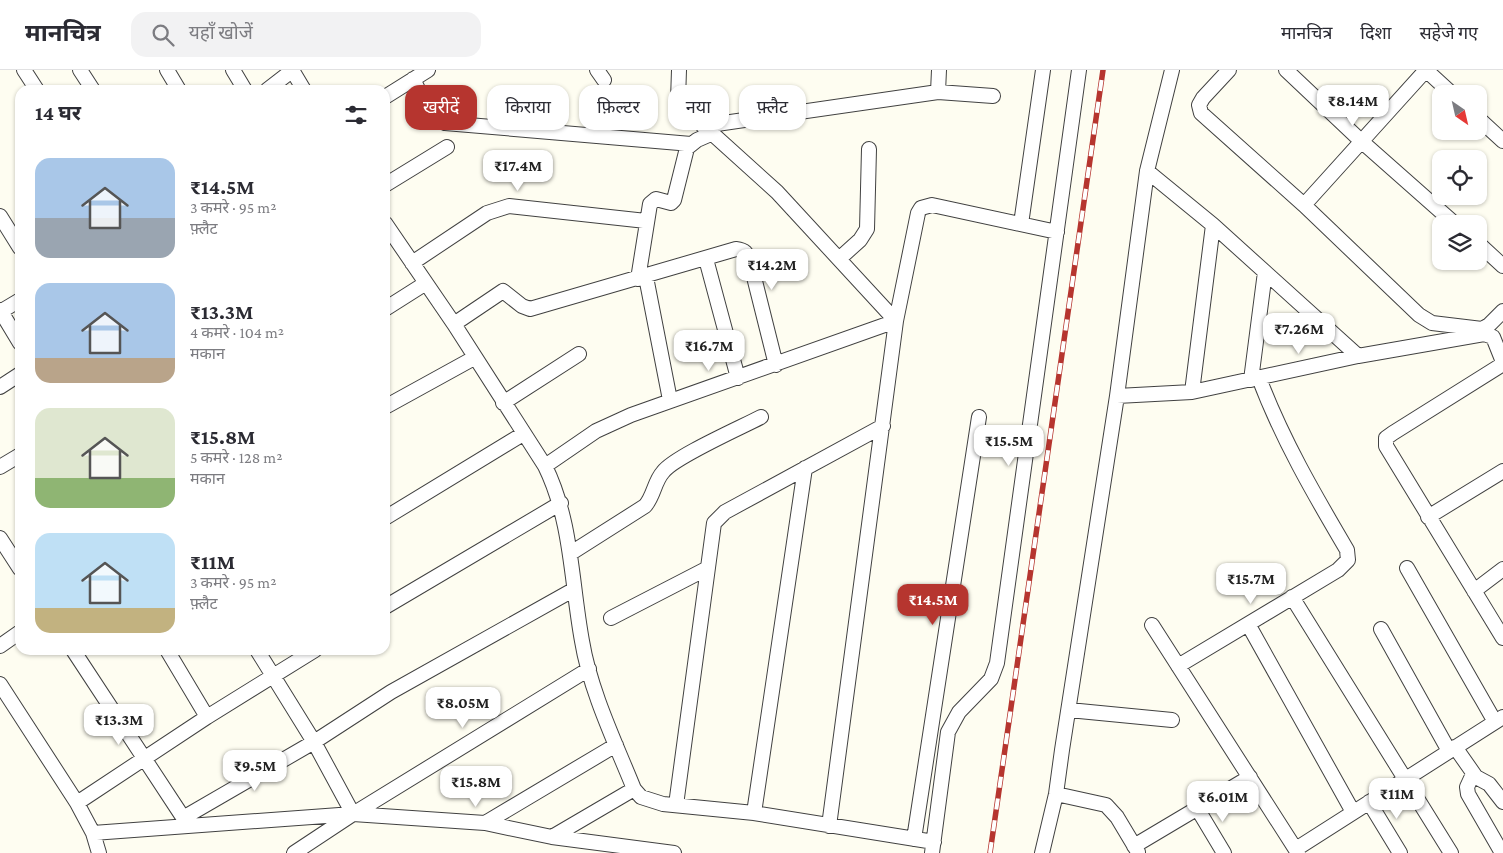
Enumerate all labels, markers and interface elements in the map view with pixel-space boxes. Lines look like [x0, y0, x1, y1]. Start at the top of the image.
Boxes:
search box [131, 12, 481, 57]
text: मानचित्र [25, 19, 101, 46]
icon: search [149, 21, 177, 49]
text: यहाँ खोजें [189, 22, 253, 43]
text: मानचित्र [1281, 23, 1332, 43]
text: दिशा [1360, 23, 1391, 43]
text: सहेजे गए [1419, 23, 1478, 43]
chip: खरीदें [405, 85, 477, 130]
chip: किराया [487, 85, 569, 130]
chip: फ़िल्टर [579, 85, 658, 130]
chip: नया [668, 85, 729, 130]
chip: फ़्लैट [739, 85, 806, 130]
pin: ₹8.14M [1312, 85, 1394, 127]
north arrow [1432, 85, 1488, 140]
map controls [1432, 85, 1487, 270]
text: ₹8.14M [1328, 92, 1378, 109]
text: 14 घर [35, 101, 81, 125]
icon: filters [342, 101, 370, 129]
pin: ₹17.4M [477, 150, 559, 192]
button: locate [1432, 150, 1487, 205]
text: ₹17.4M [494, 157, 542, 174]
text: ₹14.5M [190, 175, 255, 199]
icon: home [75, 178, 135, 238]
text: 3 कमरे · 95 m² [190, 199, 276, 216]
button: layers [1432, 215, 1487, 270]
text: फ़्लैट [190, 220, 218, 237]
pin: ₹14.2M [731, 248, 813, 291]
text: ₹14.2M [747, 256, 797, 273]
text: ₹13.3M [190, 300, 253, 324]
icon: home [75, 303, 135, 363]
pin: ₹7.26M [1258, 312, 1340, 355]
text: ₹7.26M [1274, 320, 1324, 337]
text: 4 कमरे · 104 m² [190, 324, 284, 341]
pin: ₹16.7M [668, 330, 750, 372]
text: ₹16.7M [685, 337, 733, 354]
text: मकान [190, 345, 225, 362]
pin: ₹15.5M [968, 424, 1050, 467]
text: ₹15.8M [190, 425, 255, 449]
icon: home [75, 428, 135, 488]
text: ₹15.5M [985, 432, 1033, 449]
text: 5 कमरे · 128 m² [190, 449, 282, 466]
text: मकान [190, 470, 225, 487]
text: ₹11M [190, 550, 235, 574]
icon: home [75, 553, 135, 613]
pin: ₹15.7M [1210, 562, 1292, 605]
text: ₹15.7M [1227, 570, 1275, 587]
text: 3 कमरे · 95 m² [190, 574, 276, 591]
pin: ₹14.5M [892, 584, 974, 626]
text: ₹14.5M [908, 591, 958, 608]
text: फ़्लैट [190, 595, 218, 612]
pin: ₹8.05M [422, 686, 504, 729]
text: ₹8.05M [437, 694, 489, 711]
pin: ₹13.3M [78, 704, 160, 746]
text: ₹13.3M [95, 711, 143, 728]
pin: ₹9.5M [220, 750, 290, 792]
text: ₹9.5M [234, 757, 276, 774]
pin: ₹15.8M [435, 766, 517, 808]
text: ₹15.8M [451, 773, 501, 790]
pin: ₹11M [1367, 778, 1427, 820]
pin: ₹6.01M [1182, 780, 1264, 823]
text: ₹11M [1380, 785, 1414, 802]
text: ₹6.01M [1198, 788, 1248, 805]

